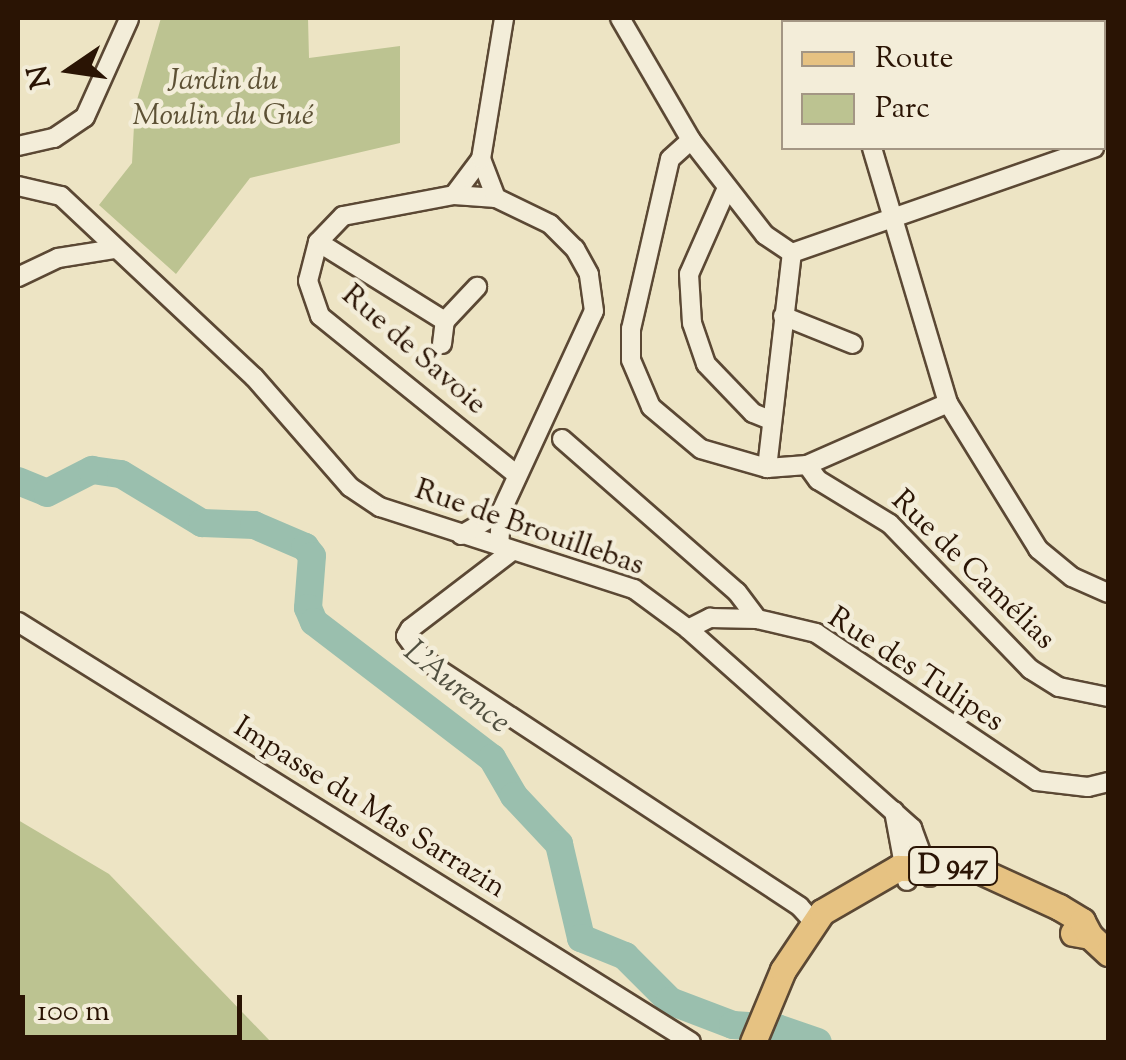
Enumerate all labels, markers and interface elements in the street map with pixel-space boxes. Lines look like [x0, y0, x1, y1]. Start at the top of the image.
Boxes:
north arrow [20, 20, 120, 120]
legend [781, 20, 1106, 150]
text: Route [875, 38, 954, 81]
text: N [19, 61, 63, 92]
park label: Jardin du Moulin du Gué [132, 64, 314, 134]
text: Parc [875, 88, 930, 131]
street label: Rue de Savoie [333, 278, 493, 424]
street label: Rue de Brouillebas [410, 473, 648, 585]
street label: Rue de Camélias [883, 484, 1061, 658]
street label: Rue des Tulipes [820, 601, 1010, 741]
water label: L'Aurence [395, 633, 517, 743]
street label: Impasse du Mas Sarrazin [226, 711, 512, 907]
road number: D 947 [908, 843, 998, 889]
scale bar [25, 975, 248, 1037]
text: 100 m [37, 991, 110, 1034]

